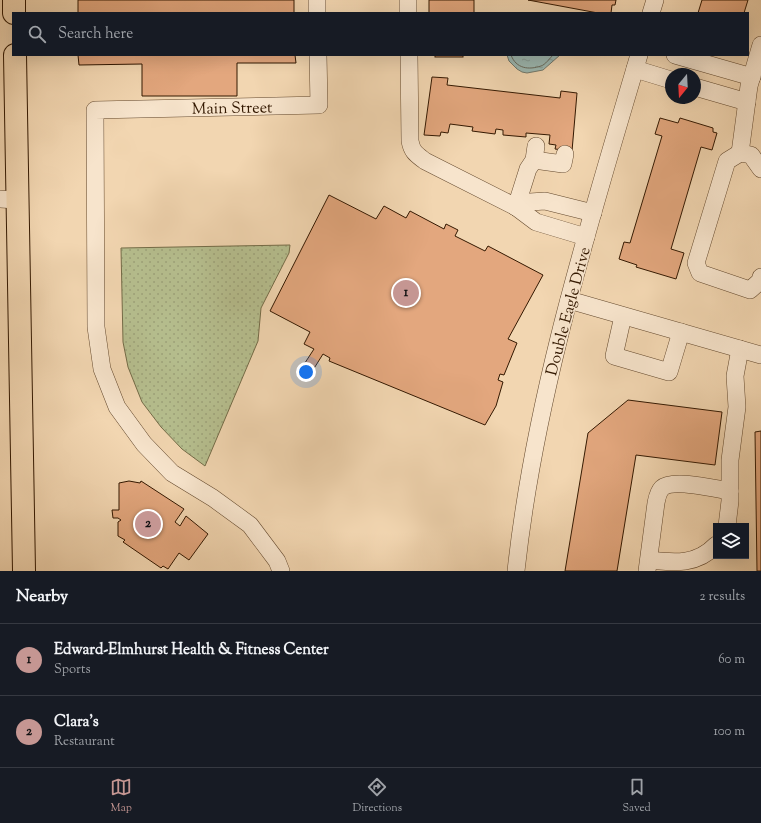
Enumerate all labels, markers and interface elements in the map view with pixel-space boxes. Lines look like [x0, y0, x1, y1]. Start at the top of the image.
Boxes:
search box [12, 12, 749, 56]
icon: search [26, 23, 48, 45]
text: Search here [58, 24, 133, 45]
north arrow [665, 68, 701, 104]
street label: Main Street [191, 97, 273, 122]
street label: Double Eagle Drive [541, 245, 598, 379]
pin: 1 [393, 278, 419, 308]
your location [296, 362, 316, 382]
pin: 2 [135, 509, 161, 539]
map controls [713, 523, 749, 559]
button: layers [713, 523, 749, 559]
text: Nearby [16, 585, 68, 609]
text: 2 results [700, 588, 745, 606]
text: Edward-Elmhurst Health & Fitness Center [54, 640, 329, 661]
text: 1 [27, 651, 31, 669]
text: 60 m [718, 651, 745, 669]
text: Sports [54, 661, 91, 679]
text: Clara's [54, 712, 99, 733]
text: 2 [26, 723, 32, 741]
text: 100 m [713, 723, 745, 741]
text: Restaurant [54, 733, 115, 751]
tab: Map [110, 776, 132, 816]
tab: Directions [353, 776, 402, 816]
tab: Saved [623, 776, 651, 816]

